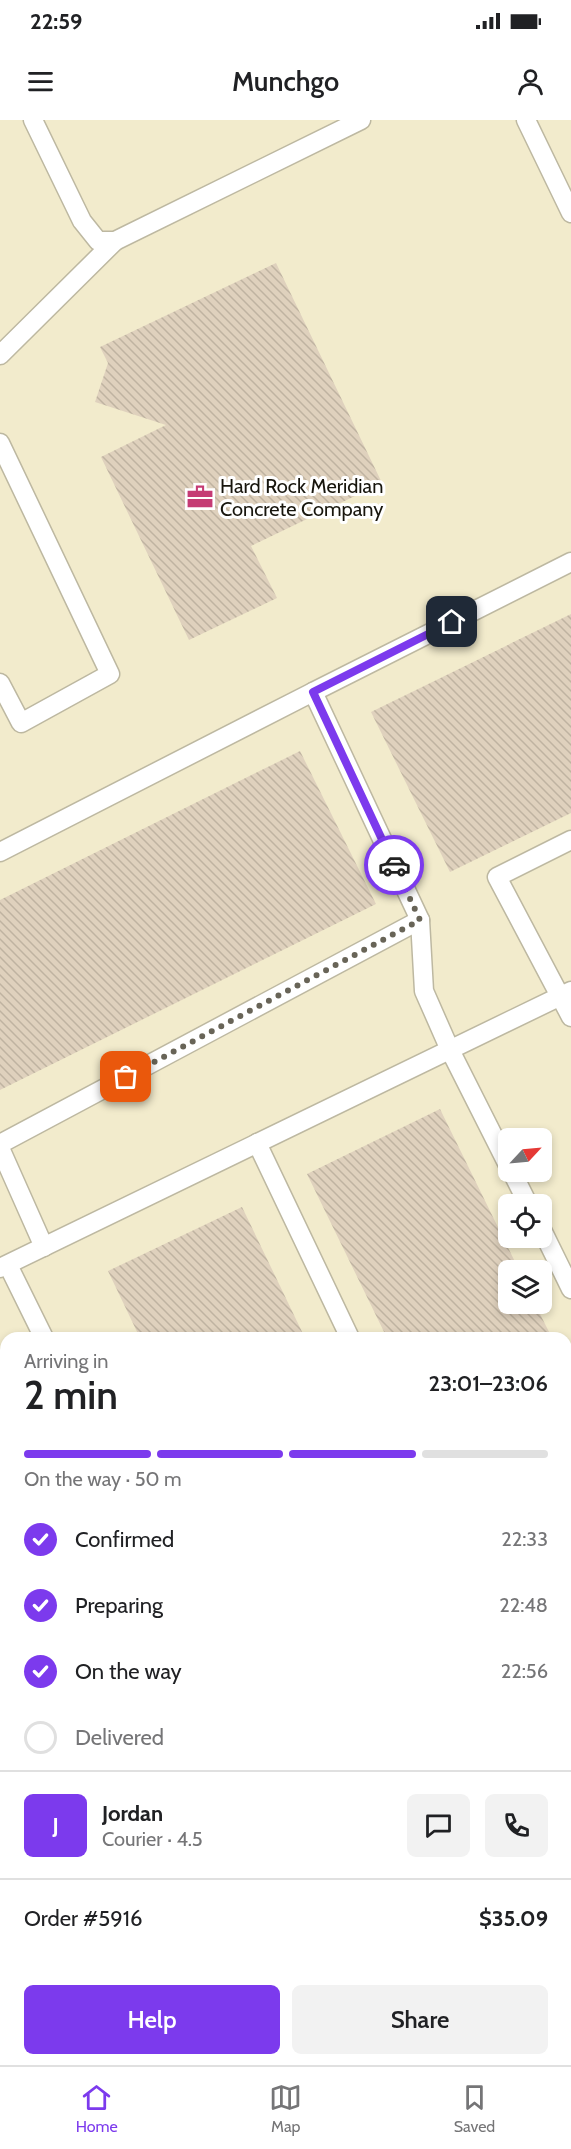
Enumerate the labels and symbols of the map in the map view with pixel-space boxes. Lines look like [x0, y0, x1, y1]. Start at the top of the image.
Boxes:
place label: Hard Rock Meridian Concrete Company [220, 474, 383, 521]
office icon: Hard Rock Meridian Concrete Company [185, 482, 215, 512]
pin [426, 596, 477, 647]
courier [364, 835, 424, 895]
pin [100, 1051, 151, 1102]
north arrow [498, 1128, 552, 1182]

